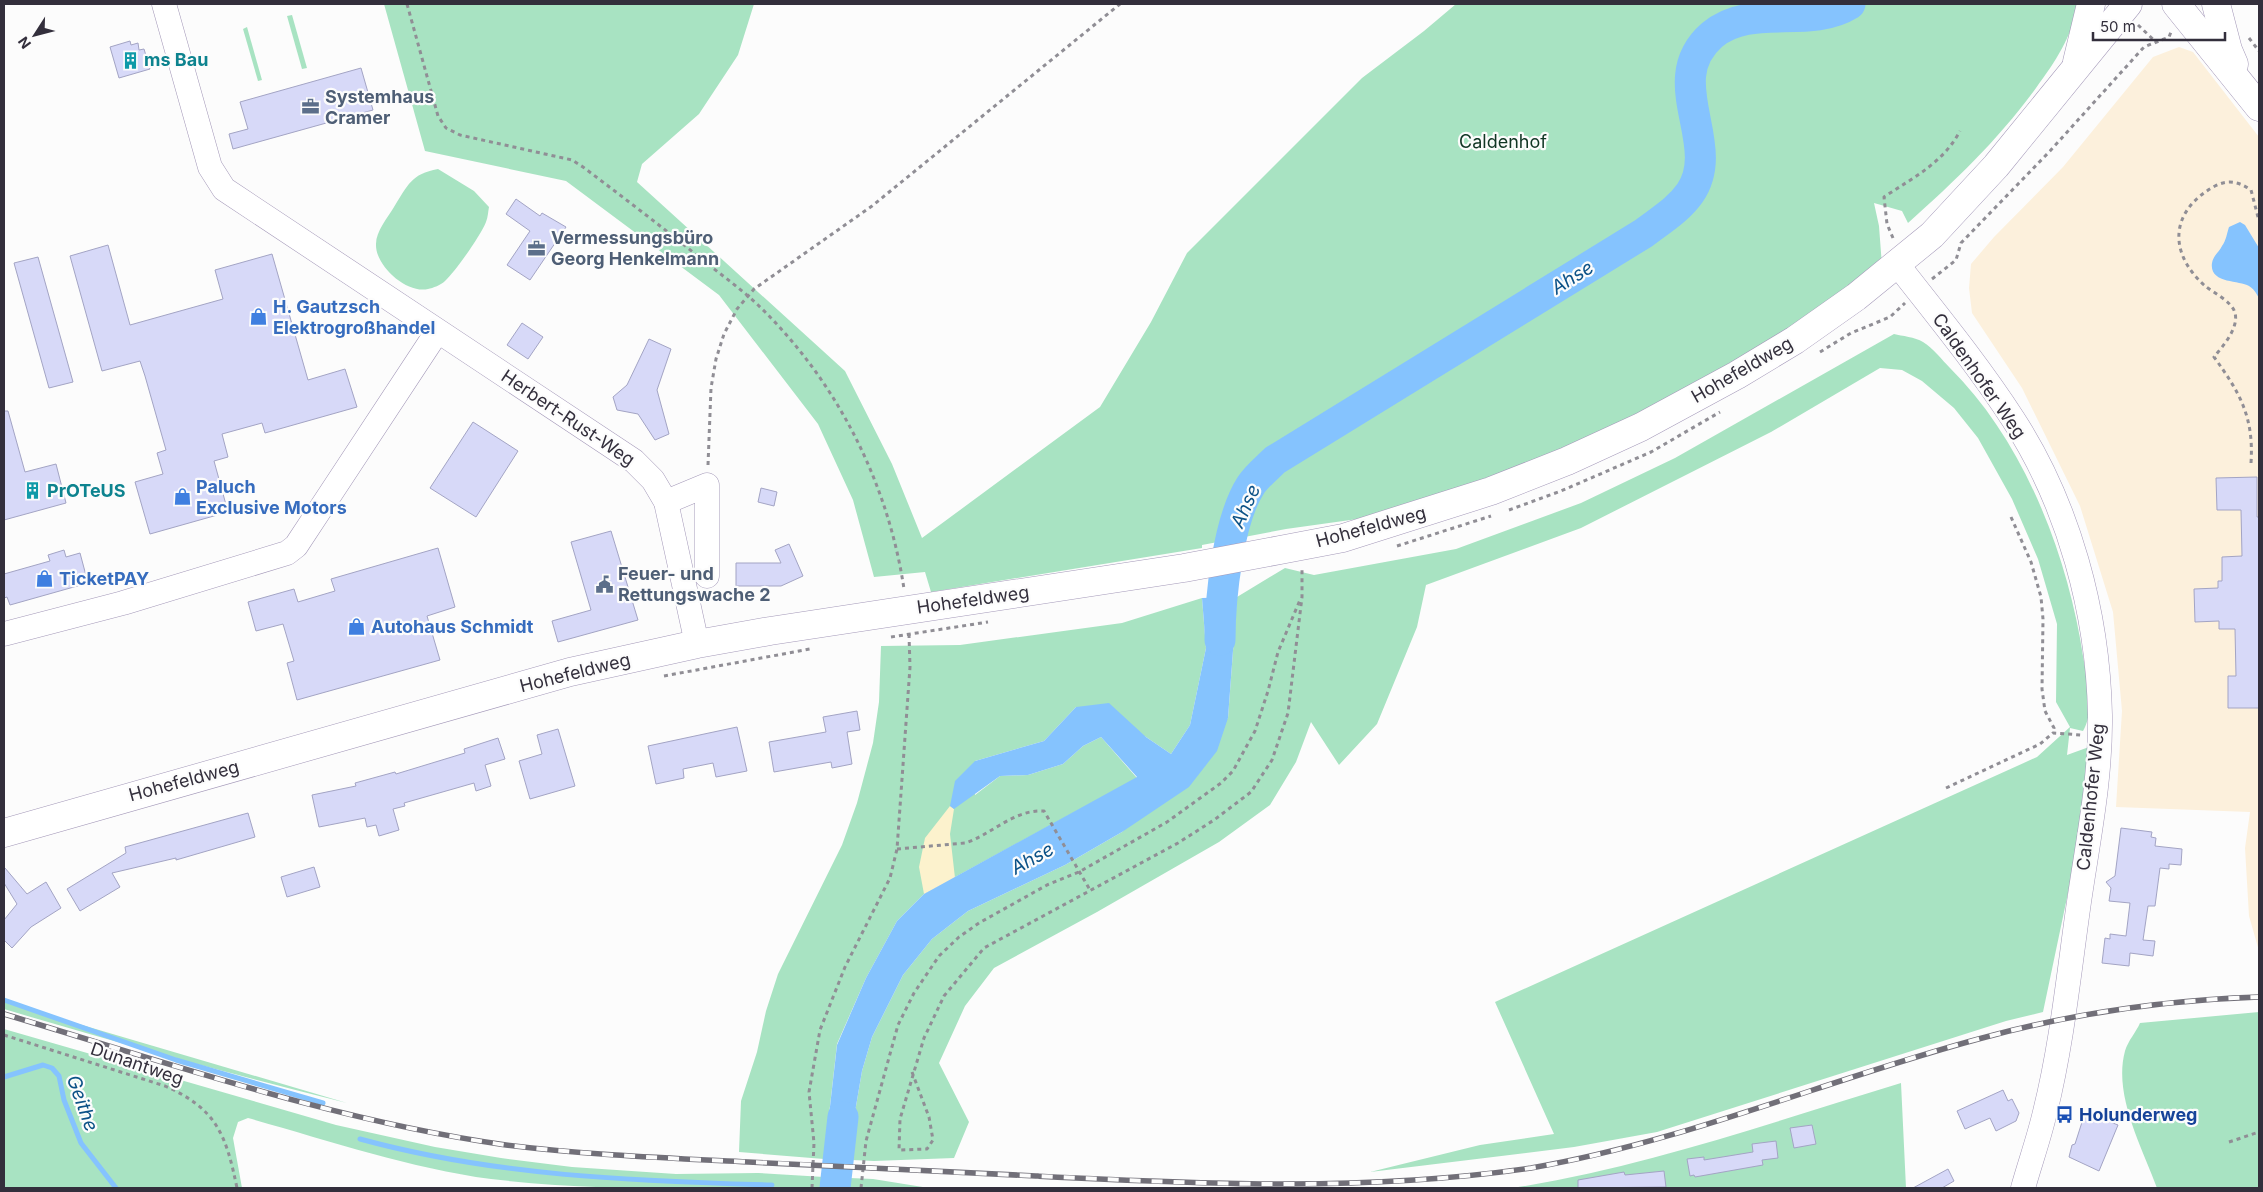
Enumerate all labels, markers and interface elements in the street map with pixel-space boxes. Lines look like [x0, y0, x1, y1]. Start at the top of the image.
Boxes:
north arrow [10, 10, 60, 60]
scale bar [2093, 10, 2226, 42]
text: 50 m [2100, 17, 2136, 36]
text: N [14, 34, 34, 52]
place label: ms Bau [144, 49, 208, 70]
building icon: ms Bau [120, 50, 140, 70]
place label: Systemhaus Cramer [325, 86, 434, 128]
office icon: Systemhaus Cramer [301, 97, 321, 117]
park label: Caldenhof [1459, 131, 1547, 152]
place label: Vermessungsbüro Georg Henkelmann [551, 227, 719, 269]
office icon: Vermessungsbüro Georg Henkelmann [527, 238, 547, 258]
water label: Ahse [1546, 256, 1598, 300]
place label: H. Gautzsch Elektrogroßhandel [273, 296, 435, 338]
shop icon: H. Gautzsch Elektrogroßhandel [249, 307, 269, 327]
street label: Caldenhofer Weg [1928, 309, 2030, 442]
street label: Hohefeldweg [1687, 332, 1796, 407]
street label: Herbert-Rust-Weg [498, 365, 639, 470]
place label: Paluch Exclusive Motors [196, 476, 347, 518]
place label: PrOTeUS [47, 480, 126, 501]
building icon: PrOTeUS [23, 481, 43, 501]
water label: Ahse [1225, 481, 1265, 532]
shop icon: Paluch Exclusive Motors [172, 487, 192, 507]
street label: Hohefeldweg [1313, 502, 1428, 551]
place label: Feuer- und Rettungswache 2 [618, 563, 771, 605]
place label: TicketPAY [59, 568, 149, 589]
shop icon: TicketPAY [35, 569, 55, 589]
public building icon: Feuer- und Rettungswache 2 [594, 574, 614, 594]
street label: Hohefeldweg [915, 581, 1030, 618]
place label: Autohaus Schmidt [371, 616, 534, 637]
shop icon: Autohaus Schmidt [347, 617, 367, 637]
street label: Hohefeldweg [517, 649, 632, 696]
street label: Caldenhofer Weg [2072, 722, 2109, 872]
street label: Hohefeldweg [126, 756, 241, 805]
water label: Ahse [1006, 837, 1058, 880]
street label: Dunantweg [88, 1038, 186, 1089]
water label: Geithe [62, 1072, 103, 1134]
place label: Holunderweg [2079, 1104, 2197, 1125]
bus stop icon: Holunderweg [2055, 1105, 2075, 1125]

